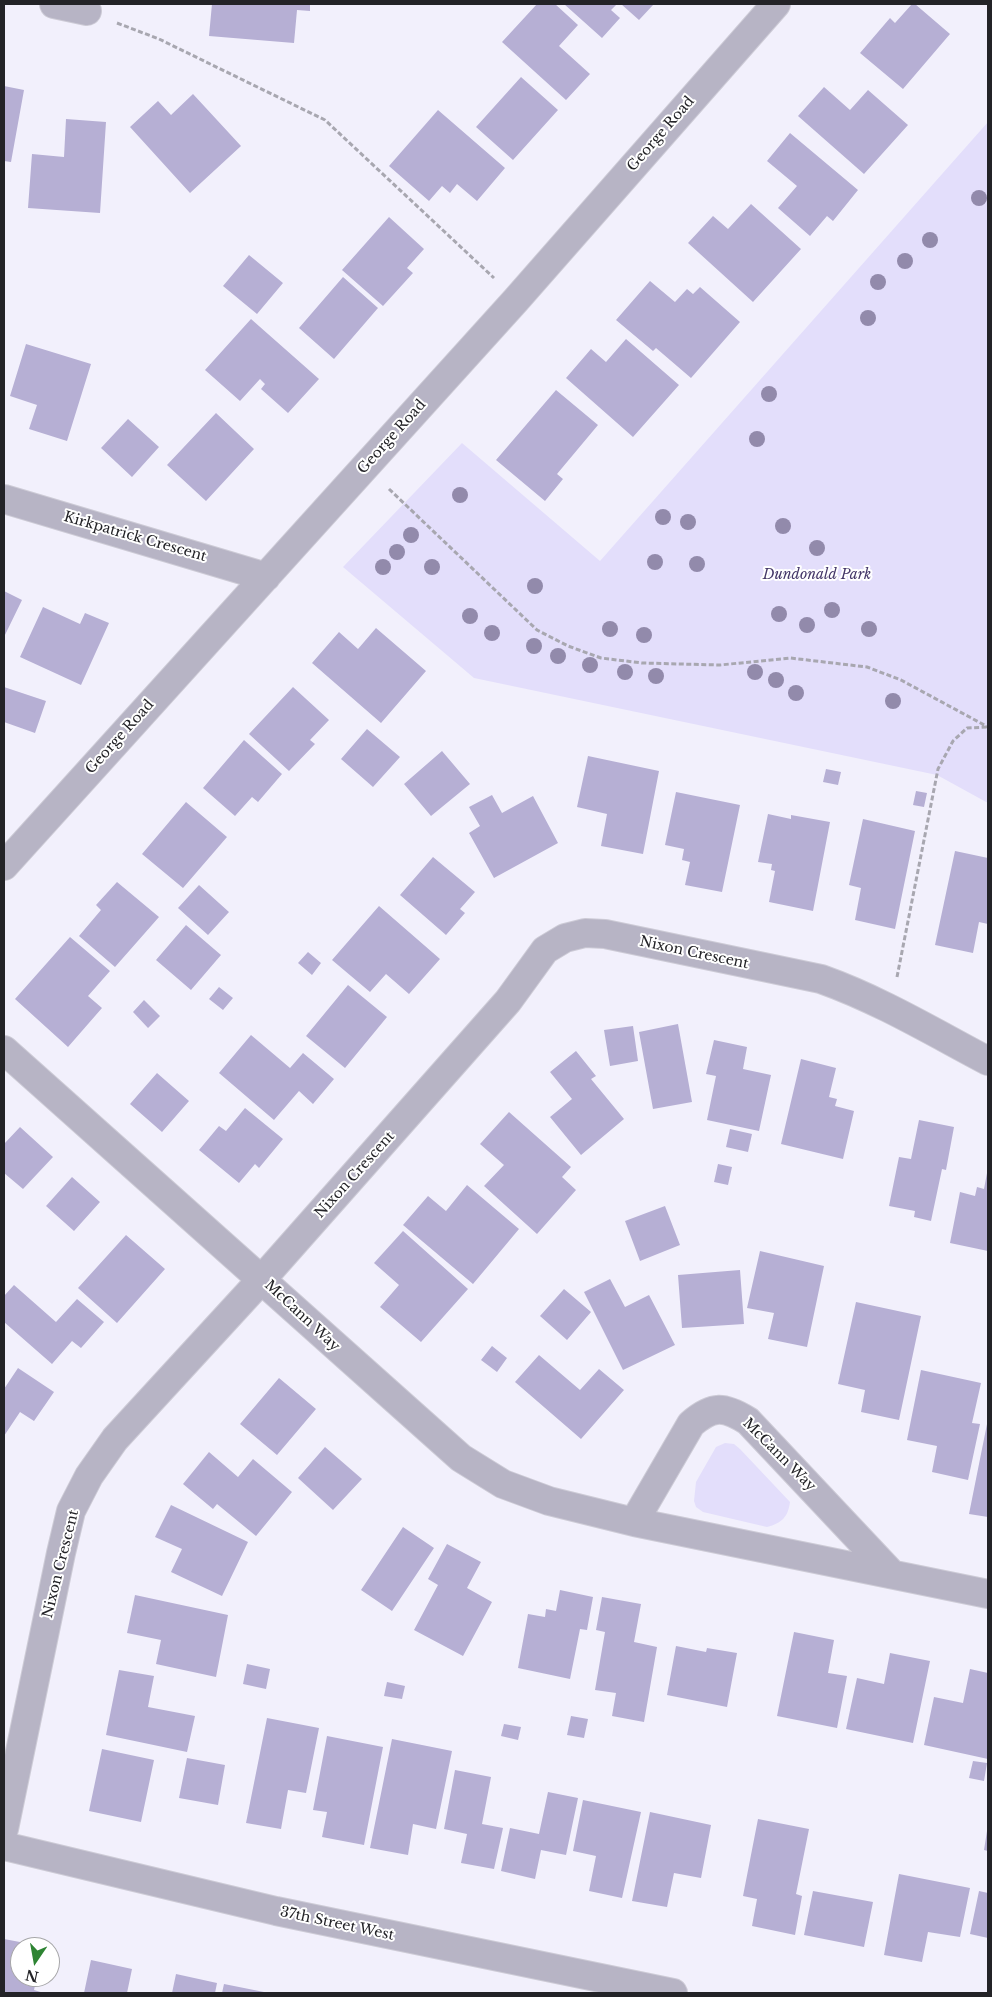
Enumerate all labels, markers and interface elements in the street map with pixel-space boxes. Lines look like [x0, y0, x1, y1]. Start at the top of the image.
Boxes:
street label: George Road [624, 93, 698, 175]
street label: George Road [354, 397, 430, 477]
street label: Kirkpatrick Crescent [62, 509, 208, 565]
park label: Dundonald Park [763, 567, 871, 583]
street label: George Road [82, 697, 158, 777]
street label: Nixon Crescent [638, 933, 750, 973]
street label: Nixon Crescent [312, 1128, 398, 1222]
street label: McCann Way [261, 1277, 343, 1355]
street label: McCann Way [739, 1415, 819, 1495]
street label: Nixon Crescent [39, 1508, 83, 1620]
street label: 37th Street West [279, 1904, 395, 1944]
north arrow [10, 1937, 60, 1987]
text: N [24, 1966, 40, 1986]

